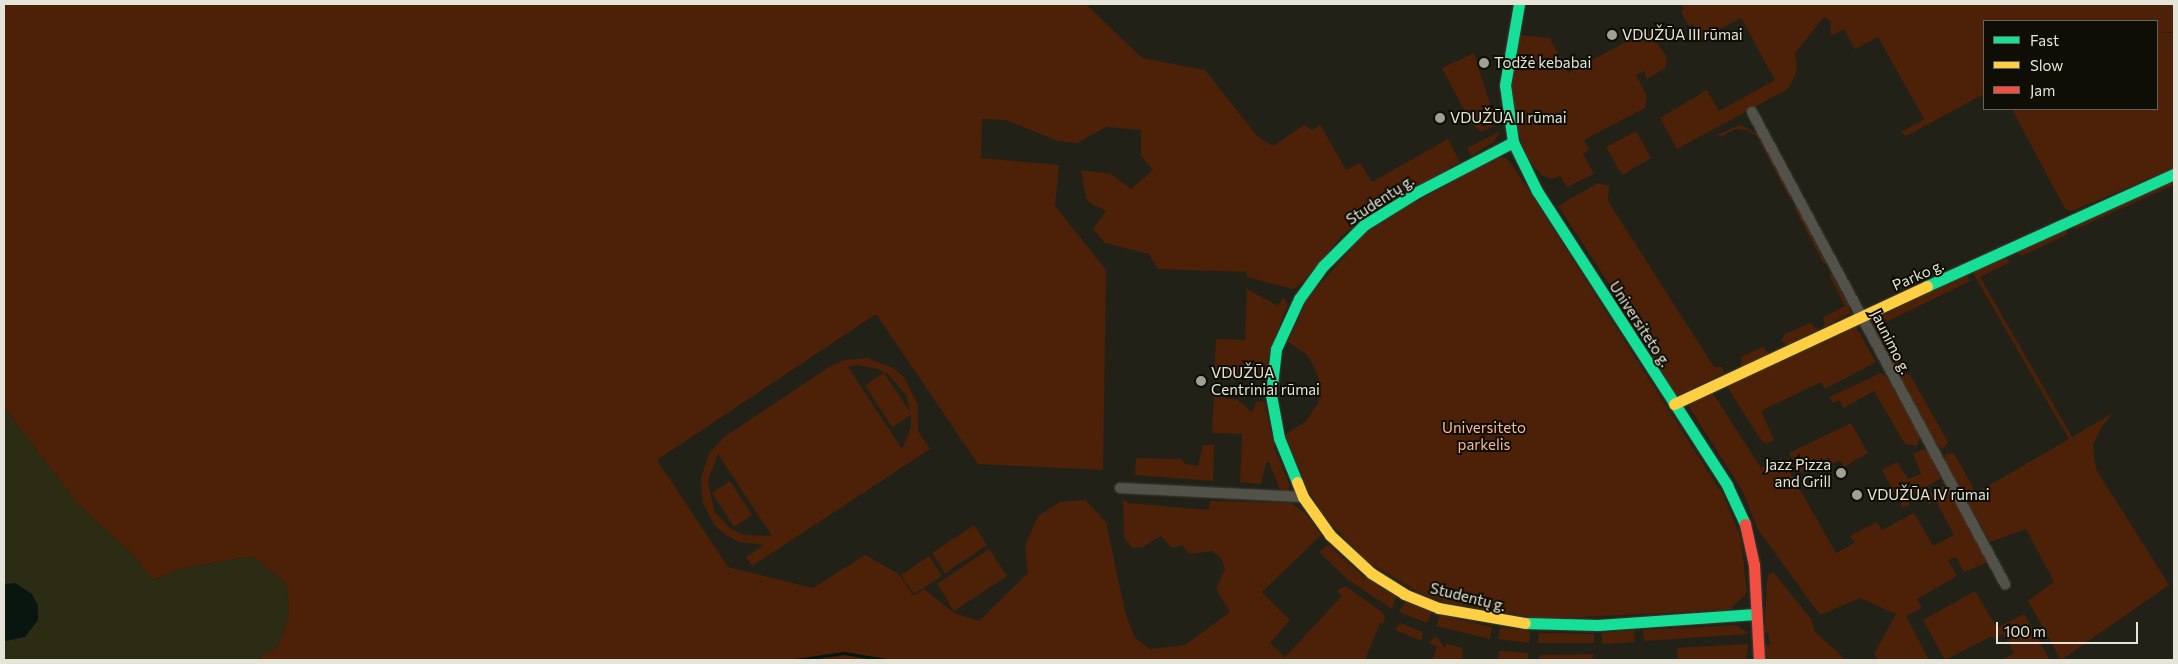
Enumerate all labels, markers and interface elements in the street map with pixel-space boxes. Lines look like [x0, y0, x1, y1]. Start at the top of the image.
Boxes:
legend [1983, 20, 2158, 110]
place label: VDUŽŪA III rūmai [1622, 26, 1743, 44]
marker: VDUŽŪA III rūmai [1606, 29, 1618, 41]
text: Fast [2030, 31, 2059, 49]
place label: Todžė kebabai [1494, 54, 1591, 72]
text: Slow [2030, 56, 2063, 74]
marker: Todžė kebabai [1478, 57, 1490, 69]
text: Jam [2030, 81, 2055, 99]
place label: VDUŽŪA II rūmai [1450, 109, 1567, 127]
marker: VDUŽŪA II rūmai [1434, 112, 1446, 124]
street label: Studentų g. [1343, 171, 1417, 229]
street label: Parko g. [1889, 256, 1947, 294]
street label: Universiteto g. [1606, 278, 1674, 370]
street label: Jaunimo g. [1867, 307, 1915, 377]
place label: VDUŽŪA Centriniai rūmai [1211, 363, 1320, 398]
marker: VDUŽŪA Centriniai rūmai [1195, 375, 1207, 387]
park label: Universiteto parkelis [1442, 418, 1526, 453]
place label: Jazz Pizza and Grill [1765, 455, 1831, 490]
marker: Jazz Pizza and Grill [1835, 467, 1847, 479]
place label: VDUŽŪA IV rūmai [1867, 486, 1990, 504]
marker: VDUŽŪA IV rūmai [1851, 489, 1863, 501]
street label: Studentų g. [1428, 579, 1508, 615]
scale bar [1998, 612, 2140, 644]
text: 100 m [2004, 622, 2046, 640]

